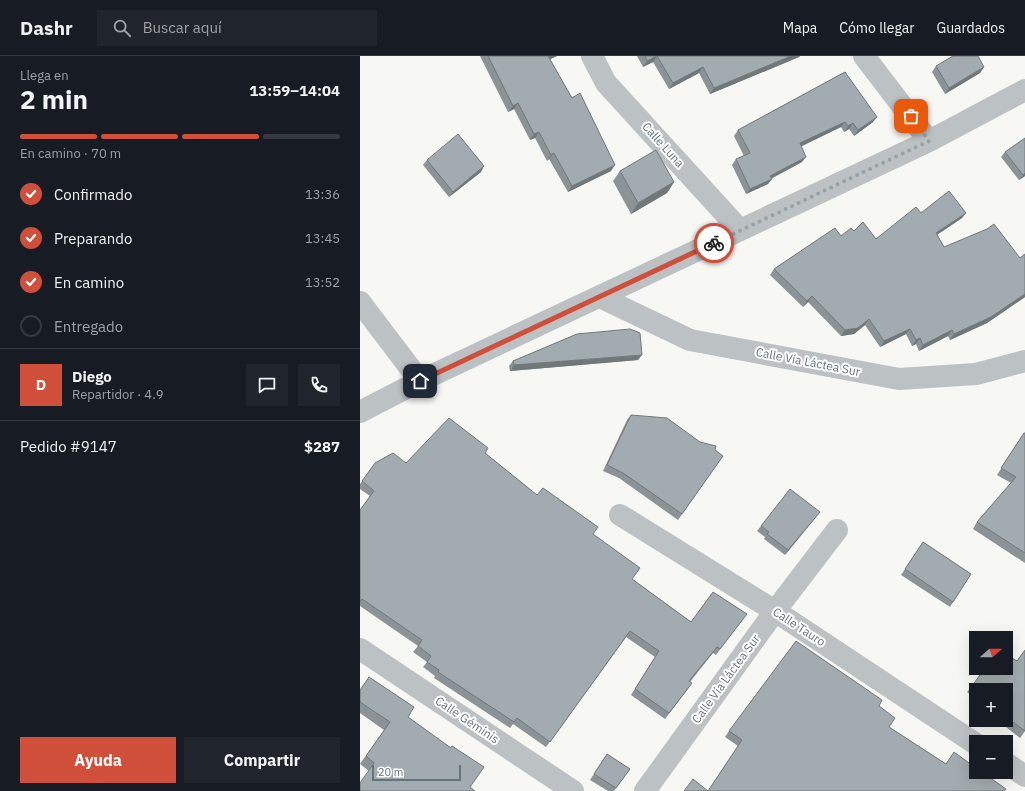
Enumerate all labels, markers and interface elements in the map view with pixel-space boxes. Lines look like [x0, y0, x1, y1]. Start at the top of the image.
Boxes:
search box [97, 10, 377, 46]
text: Dashr [20, 16, 73, 40]
icon: search [111, 17, 133, 39]
text: Buscar aquí [143, 18, 222, 37]
text: Mapa [783, 19, 817, 37]
text: Cómo llegar [839, 19, 914, 37]
text: Guardados [936, 19, 1005, 37]
text: Llega en [20, 67, 69, 84]
text: 13:59–14:04 [249, 81, 340, 100]
text: 2 min [20, 82, 88, 116]
pin [894, 99, 928, 133]
icon: bag [900, 105, 922, 127]
street label: Calle Luna [639, 119, 688, 171]
text: En camino · 70 m [20, 145, 121, 162]
icon: check [20, 183, 42, 205]
text: Confirmado [54, 185, 132, 204]
text: 13:36 [305, 186, 340, 203]
courier [694, 223, 734, 263]
icon: check [20, 227, 42, 249]
text: Preparando [54, 229, 132, 248]
text: 13:45 [305, 230, 340, 247]
icon: bike [703, 232, 725, 254]
icon: check [20, 271, 42, 293]
text: En camino [54, 273, 124, 292]
text: 13:52 [305, 274, 340, 291]
text: Entregado [54, 317, 123, 336]
street label: Calle Vía Láctea Sur [755, 344, 862, 379]
button: chat [246, 364, 288, 406]
button: phone [298, 364, 340, 406]
pin [403, 364, 437, 398]
text: Diego [72, 367, 112, 386]
icon: home [409, 370, 431, 392]
text: D [36, 375, 46, 394]
text: Repartidor · 4.9 [72, 386, 163, 403]
text: Pedido #9147 [20, 437, 117, 456]
text: $287 [304, 437, 340, 456]
street label: Calle Tauro [770, 604, 829, 649]
street label: Calle Vía Láctea Sur [688, 631, 763, 726]
north arrow [969, 631, 1013, 675]
map controls [969, 631, 1013, 779]
button: + [969, 683, 1013, 727]
street label: Calle Géminis [432, 693, 502, 747]
button: − [969, 735, 1013, 779]
button: Ayuda [20, 737, 176, 783]
button: Compartir [184, 737, 340, 783]
scale bar [372, 763, 461, 782]
text: 20 m [378, 765, 403, 779]

